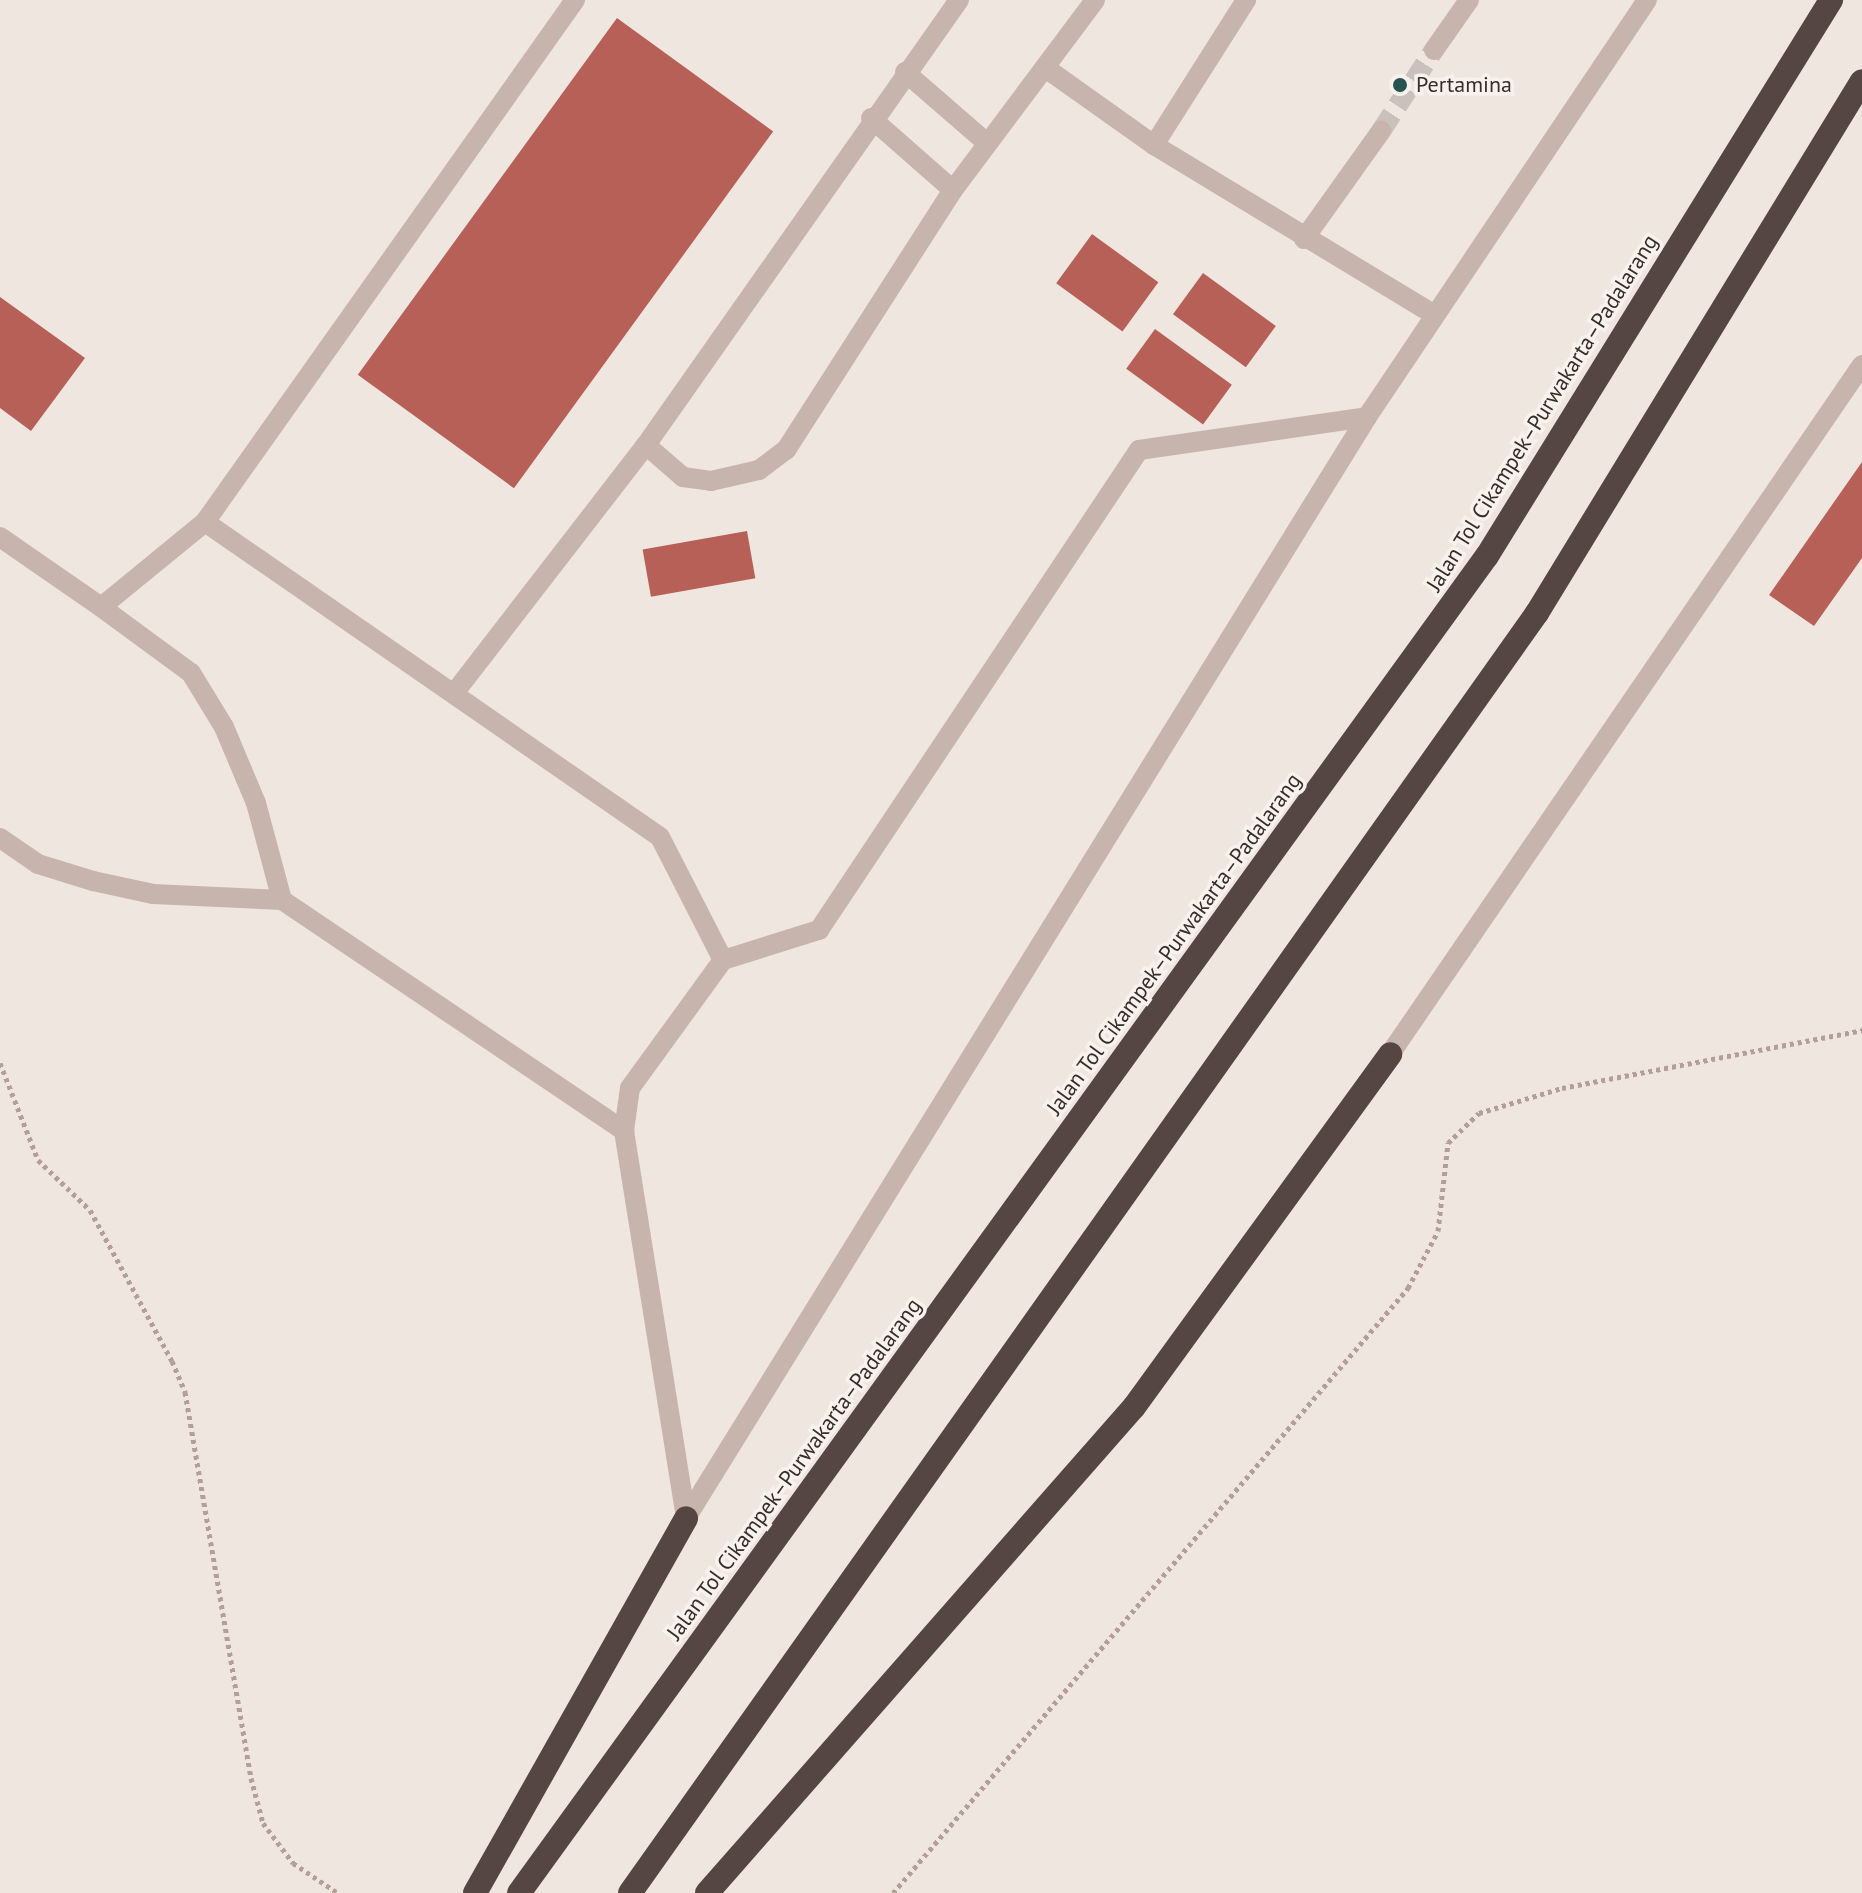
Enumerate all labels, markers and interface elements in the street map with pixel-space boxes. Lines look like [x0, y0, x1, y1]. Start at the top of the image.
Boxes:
place label: Pertamina [1416, 72, 1512, 98]
marker: Pertamina [1391, 76, 1409, 94]
street label: Jalan Tol Cikampek–Purwakarta–Padalarang [1421, 230, 1663, 596]
street label: Jalan Tol Cikampek–Purwakarta–Padalarang [1041, 768, 1307, 1120]
street label: Jalan Tol Cikampek–Purwakarta–Padalarang [661, 1293, 927, 1645]

